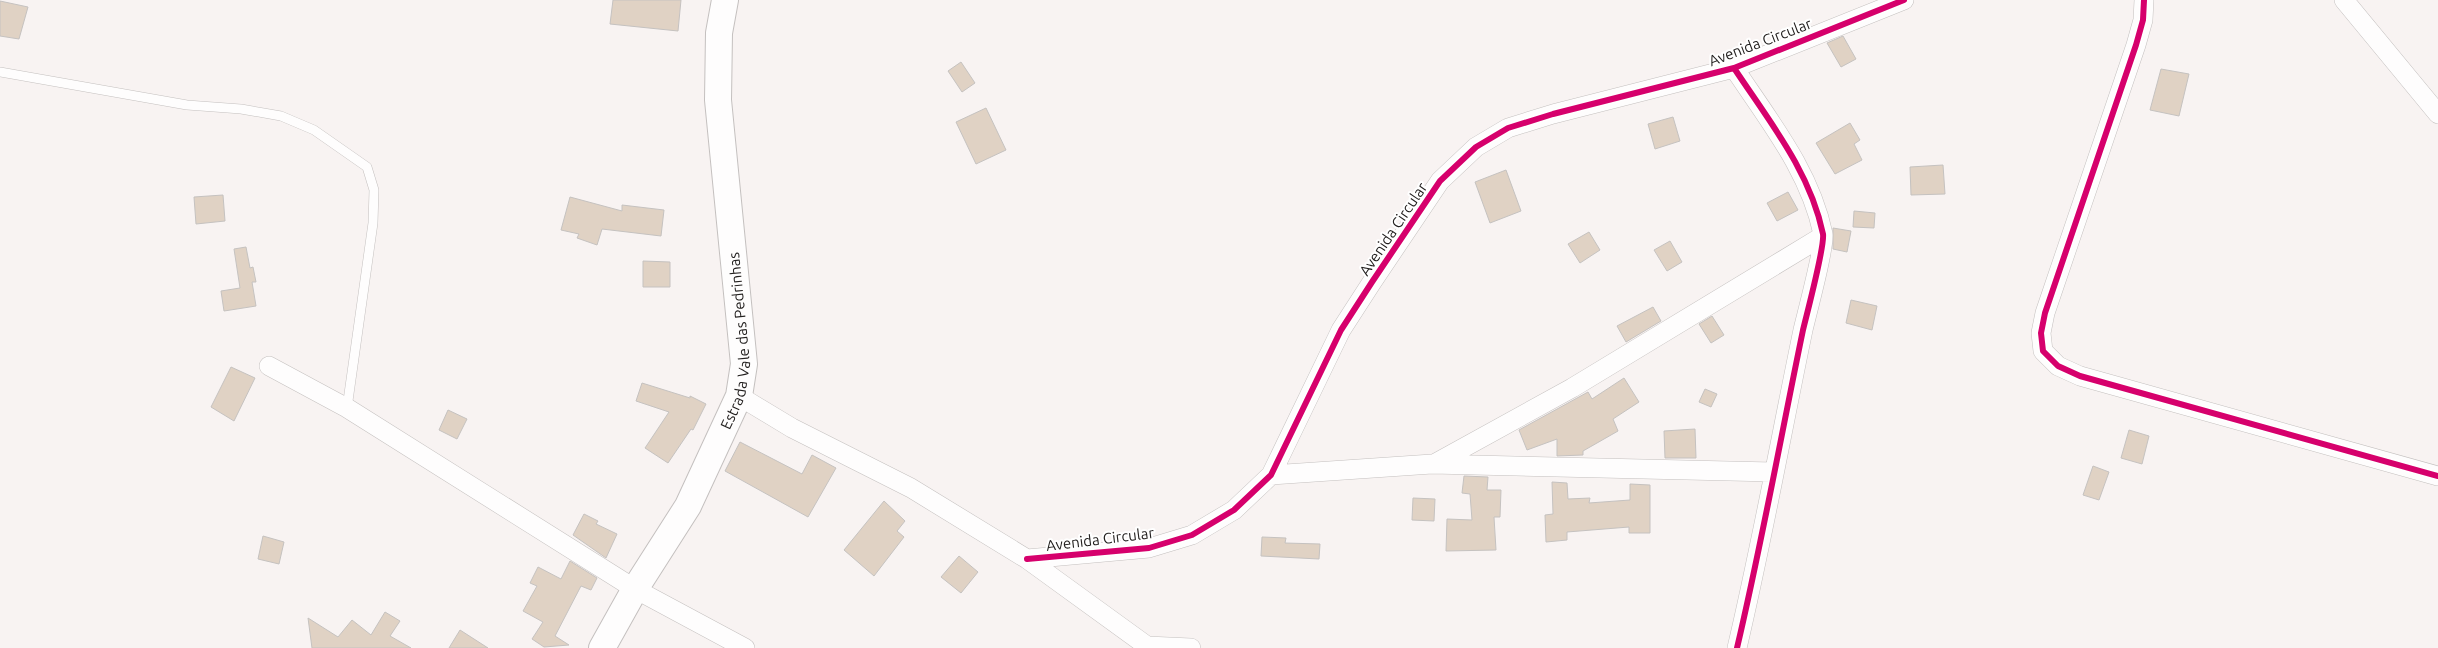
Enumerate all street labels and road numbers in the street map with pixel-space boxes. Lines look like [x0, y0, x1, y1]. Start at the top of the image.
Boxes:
street label: Avenida Circular [1706, 14, 1814, 69]
street label: Avenida Circular [1356, 179, 1431, 279]
street label: Estrada Vale das Pedrinhas [716, 252, 753, 432]
street label: Avenida Circular [1045, 524, 1155, 554]

